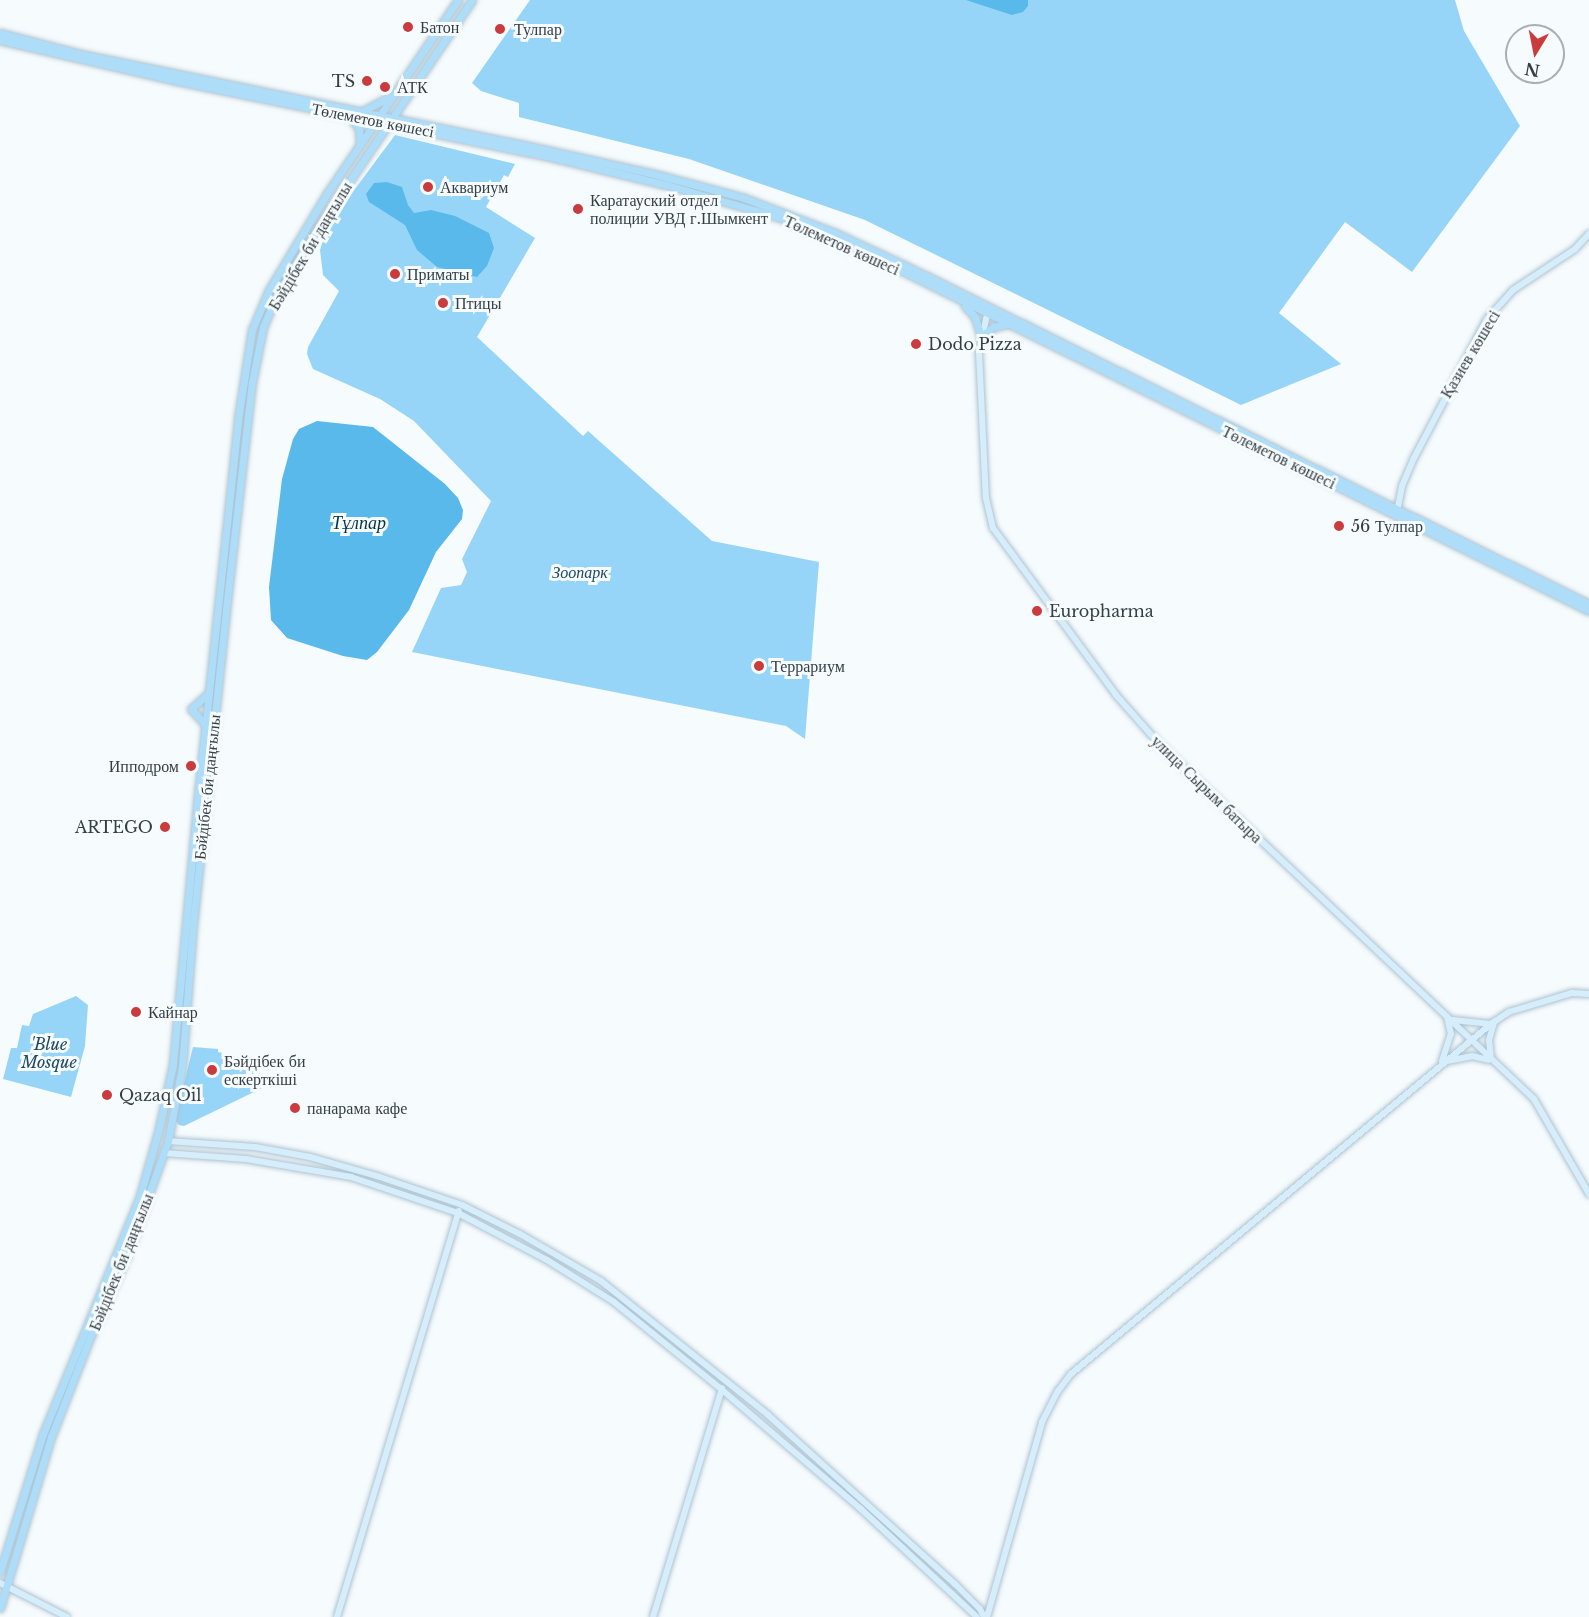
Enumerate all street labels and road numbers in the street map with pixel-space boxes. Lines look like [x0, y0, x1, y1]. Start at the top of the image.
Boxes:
street label: Төлеметов көшесі [310, 99, 436, 141]
street label: Бәйдібек би даңғылы [264, 178, 356, 314]
street label: Төлеметов көшесі [781, 211, 903, 279]
street label: Қазиев көшесі [1436, 307, 1504, 401]
street label: Төлеметов көшесі [1219, 421, 1339, 493]
street label: Бәйдібек би даңғылы [190, 713, 224, 861]
street label: улица Сырым батыра [1148, 731, 1266, 847]
street label: Бәйдібек би даңғылы [85, 1191, 157, 1333]

